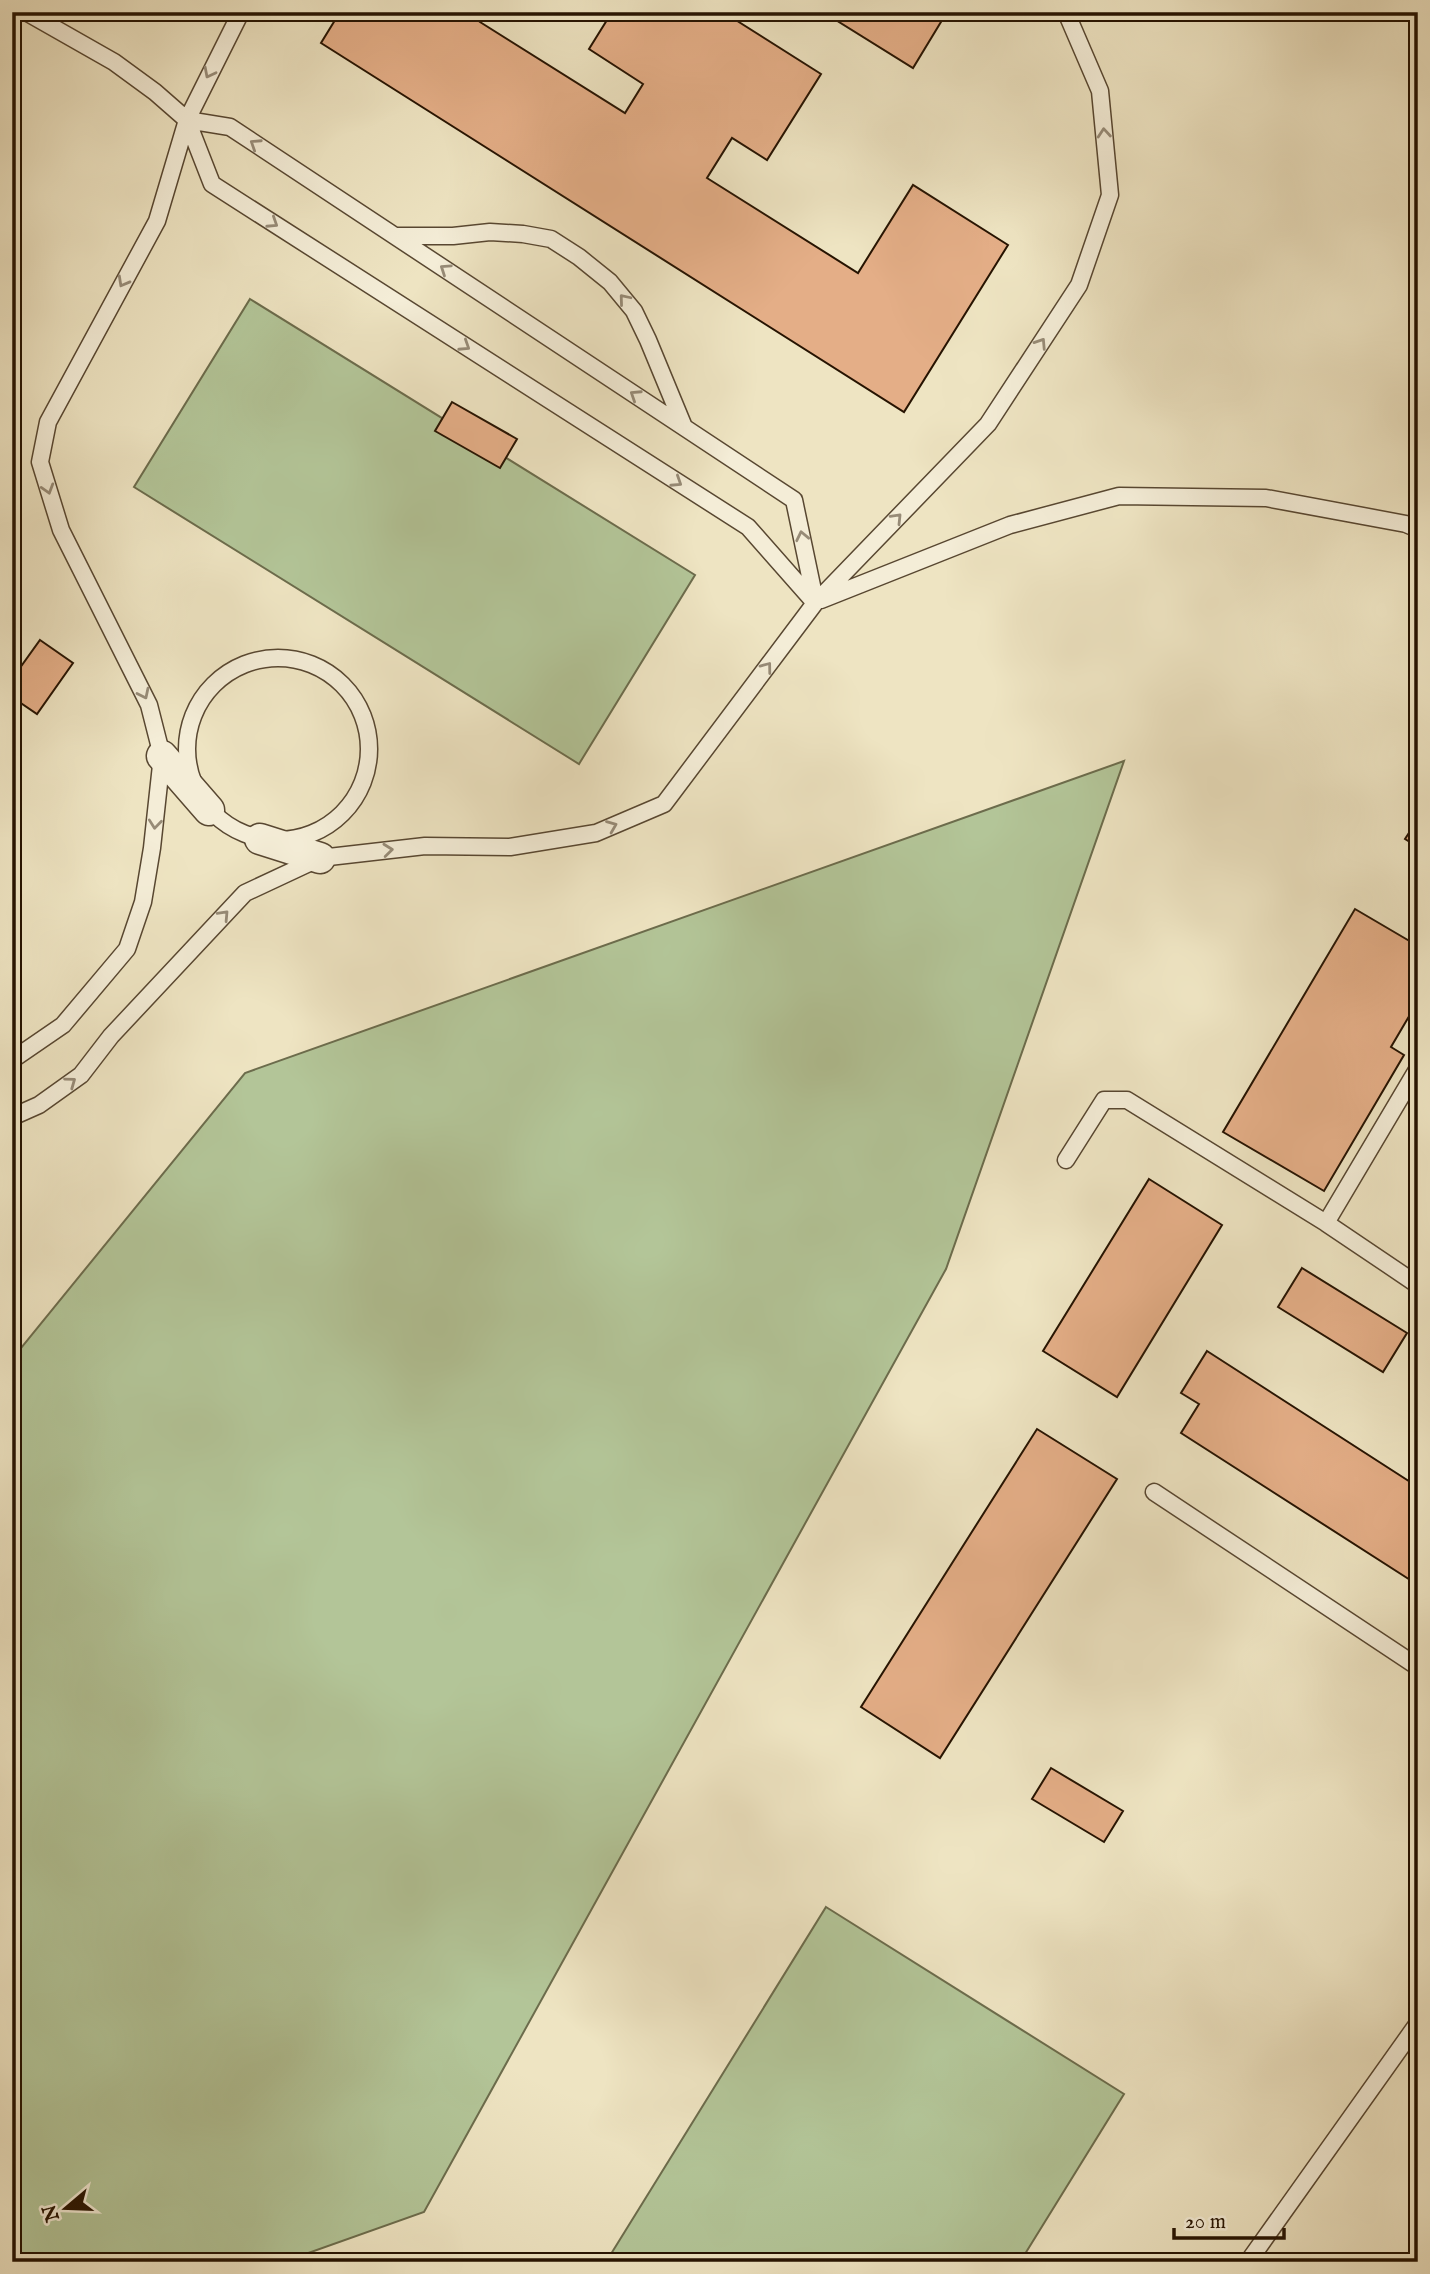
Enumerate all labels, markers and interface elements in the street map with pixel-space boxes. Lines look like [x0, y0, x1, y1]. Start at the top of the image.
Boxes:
one-way arrow [204, 66, 218, 78]
one-way arrow [1097, 127, 1112, 138]
one-way arrow [250, 139, 263, 152]
one-way arrow [266, 215, 279, 228]
one-way arrow [440, 265, 453, 277]
one-way arrow [118, 275, 132, 288]
one-way arrow [620, 294, 632, 307]
one-way arrow [457, 337, 470, 350]
one-way arrow [1033, 338, 1046, 351]
one-way arrow [630, 390, 643, 403]
one-way arrow [669, 473, 682, 486]
one-way arrow [40, 482, 55, 494]
one-way arrow [889, 514, 902, 527]
one-way arrow [795, 530, 810, 542]
one-way arrow [759, 663, 771, 675]
one-way arrow [136, 687, 150, 699]
one-way arrow [148, 819, 163, 830]
one-way arrow [606, 820, 618, 834]
one-way arrow [382, 843, 393, 858]
one-way arrow [216, 910, 229, 923]
one-way arrow [63, 1078, 75, 1090]
north arrow [32, 2172, 102, 2242]
scale bar [1174, 2197, 1285, 2241]
text: N [38, 2201, 66, 2226]
text: 20 m [1185, 2209, 1226, 2236]

